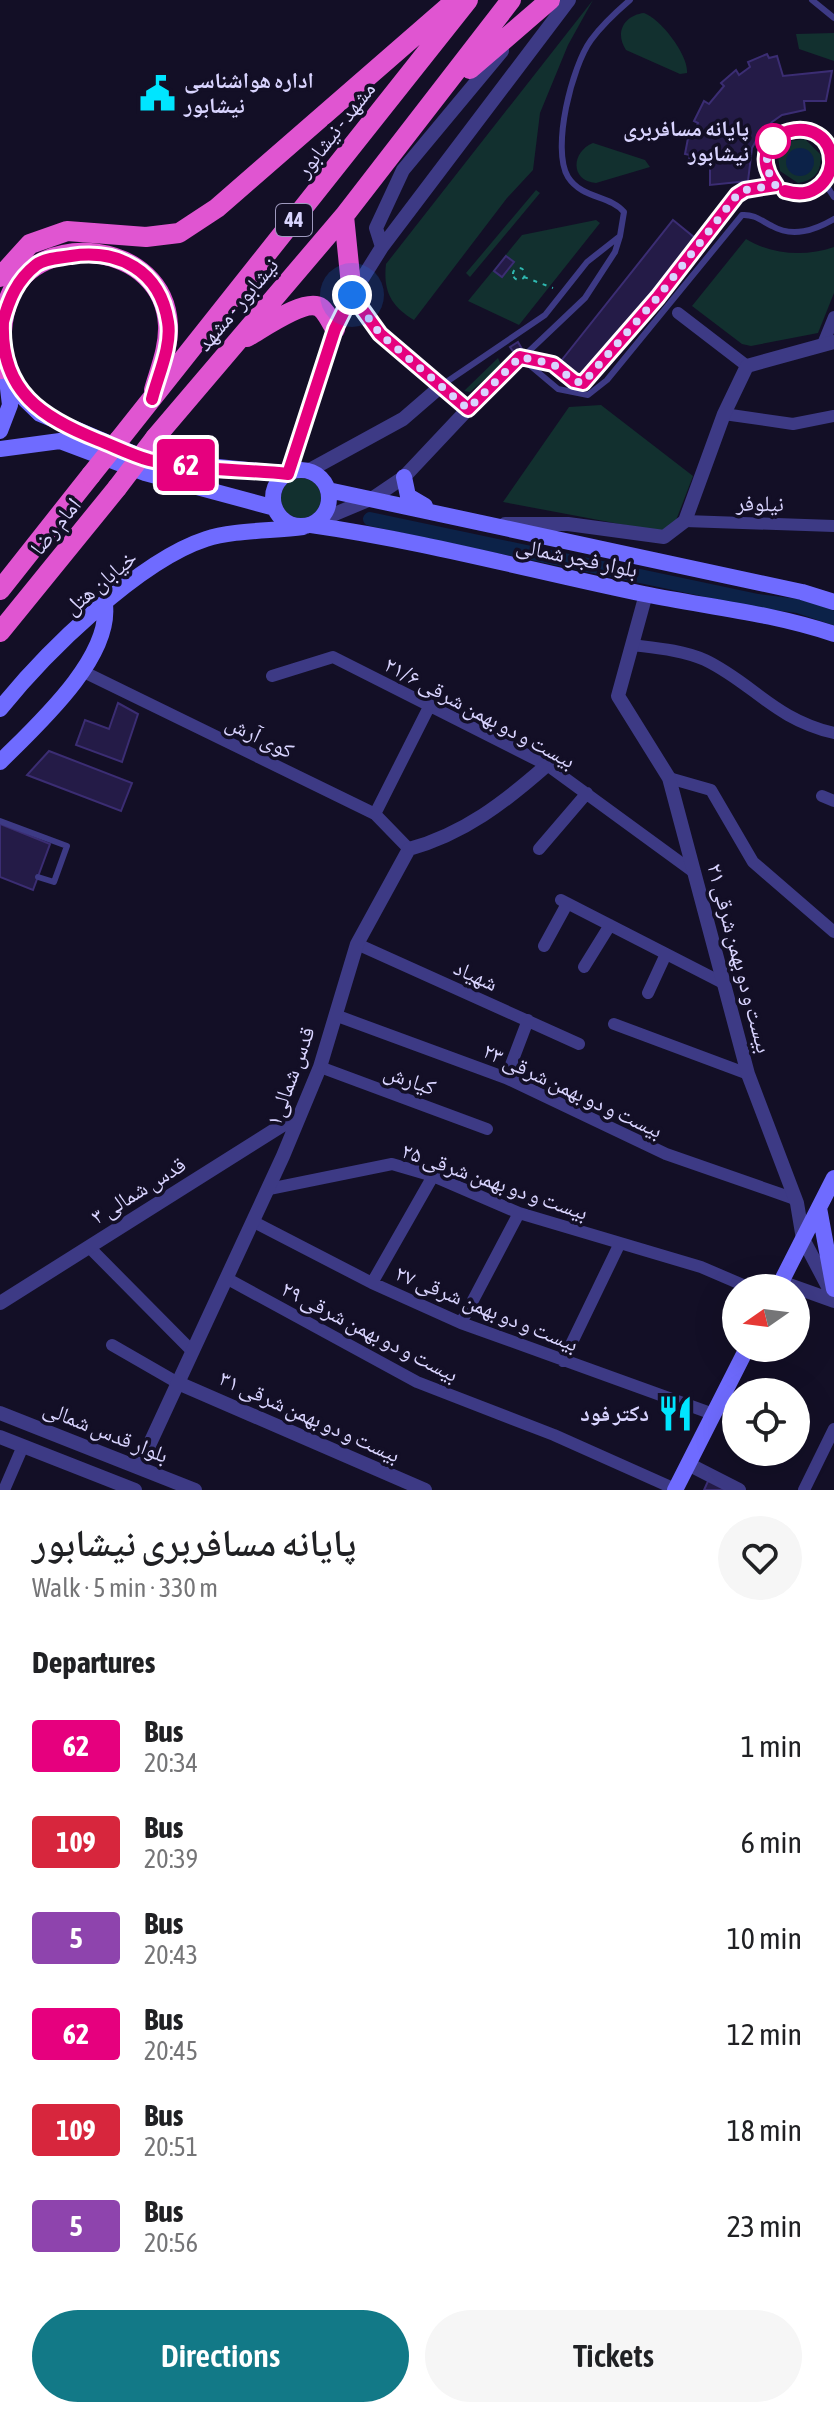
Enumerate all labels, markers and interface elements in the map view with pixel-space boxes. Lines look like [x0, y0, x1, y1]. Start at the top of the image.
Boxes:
place label: اداره هواشناسی نیشابور [183, 67, 314, 119]
public building icon: اداره هواشناسی نیشابور [139, 74, 177, 112]
street label: مشهد - نیشابور [289, 76, 380, 183]
place label: پایانه مسافربری نیشابور [623, 115, 749, 167]
marker: پایانه مسافربری نیشابور [756, 124, 790, 158]
road number: 44 [276, 204, 312, 236]
street label: نیشابور - مشهد [190, 252, 284, 356]
your location [332, 275, 372, 315]
line badge: 62 [150, 439, 222, 491]
text: 62 [173, 449, 199, 481]
street label: نیلوفر [735, 490, 784, 516]
street label: امام رضا [24, 492, 87, 561]
street label: بلوار فجر شمالی [514, 531, 640, 584]
street label: خیابان هتل [58, 544, 142, 621]
street label: بیست و دو بهمن شرقی ۲۱/۶ [380, 651, 580, 774]
street label: کوی آرش [221, 709, 298, 764]
street label: بیست و دو بهمن شرقی ۲۱ [701, 860, 778, 1056]
street label: شهیاد [450, 954, 502, 996]
street label: قدس شمالی۱ [260, 1023, 321, 1130]
street label: بیست و دو بهمن شرقی ۲۳ [479, 1037, 667, 1144]
street label: کیارش [380, 1058, 440, 1101]
street label: بیست و دو بهمن شرقی ۲۵ [398, 1137, 592, 1226]
street label: قدس شمالی ۳ [86, 1151, 191, 1230]
street label: بیست و دو بهمن شرقی ۲۷ [391, 1259, 582, 1358]
north arrow [722, 1274, 810, 1362]
map controls [722, 1274, 810, 1466]
street label: بیست و دو بهمن شرقی ۲۹ [277, 1275, 463, 1388]
street label: بیست و دو بهمن شرقی ۳۱ [215, 1364, 404, 1468]
button: locate [722, 1378, 810, 1466]
street label: بلوار قدس شمالی [39, 1394, 172, 1469]
restaurant icon: دکتر فود [656, 1394, 694, 1432]
place label: دکتر فود [580, 1400, 649, 1426]
button: heart [718, 1516, 802, 1600]
text: پایانه مسافربری نیشابور [32, 1521, 356, 1564]
text: Walk · 5 min · 330 m [32, 1573, 218, 1603]
text: Departures [32, 1645, 155, 1679]
text: Bus [144, 1714, 183, 1748]
text: 1 min [741, 1729, 802, 1763]
text: 62 [63, 1730, 89, 1762]
text: 20:34 [144, 1748, 198, 1778]
text: Bus [144, 1810, 183, 1844]
text: 6 min [741, 1825, 802, 1859]
text: 109 [56, 1826, 96, 1858]
text: 20:39 [144, 1844, 198, 1874]
text: Bus [144, 1906, 183, 1940]
text: 10 min [727, 1921, 802, 1955]
text: 5 [69, 1922, 83, 1954]
text: 20:43 [144, 1940, 198, 1970]
text: Bus [144, 2002, 183, 2036]
text: 12 min [727, 2017, 802, 2051]
text: 62 [63, 2018, 89, 2050]
text: 20:45 [144, 2036, 198, 2066]
text: Bus [144, 2098, 183, 2132]
text: 18 min [727, 2113, 802, 2147]
text: 109 [56, 2114, 96, 2146]
text: 20:51 [144, 2132, 198, 2162]
text: Bus [144, 2194, 183, 2228]
text: 23 min [727, 2209, 802, 2243]
text: 5 [69, 2210, 83, 2242]
text: 20:56 [144, 2228, 198, 2258]
button: Directions [32, 2310, 409, 2402]
button: Tickets [425, 2310, 802, 2402]

